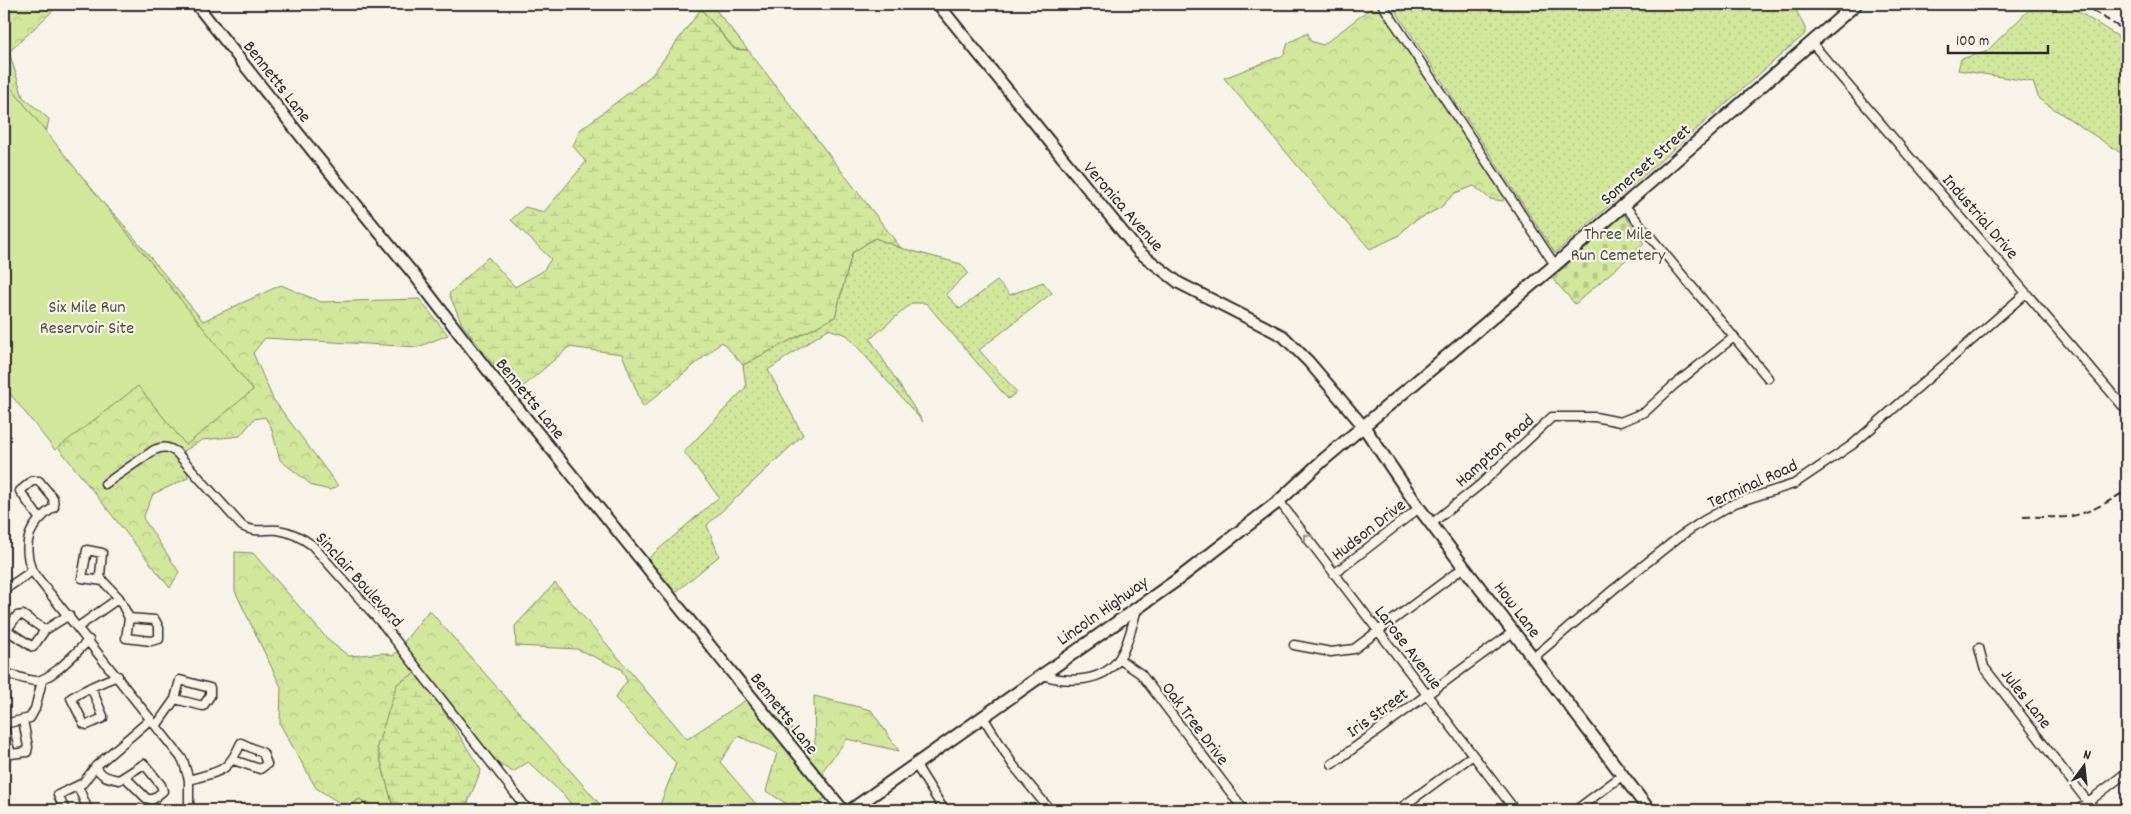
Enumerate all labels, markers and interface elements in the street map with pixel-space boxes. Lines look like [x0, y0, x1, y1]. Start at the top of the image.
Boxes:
scale bar [1948, 22, 2048, 54]
text: 100 m [1956, 31, 1989, 53]
street label: Bennetts Lane [236, 36, 316, 129]
street label: Somerset Street [1596, 119, 1698, 212]
street label: Veronica Avenue [1076, 157, 1168, 258]
street label: Industrial Drive [1935, 170, 2023, 266]
park label: Three Mile Run Cemetery [1571, 223, 1666, 269]
park label: Six Mile Run Reservoir Site [40, 296, 134, 342]
street label: Bennetts Lane [488, 354, 570, 446]
street label: Hampton Road [1450, 409, 1541, 494]
street label: Terminal Road [1704, 454, 1802, 516]
street label: Hudson Drive [1327, 494, 1412, 568]
street label: Sinclair Boulevard [308, 527, 408, 634]
one-way arrow [1304, 534, 1312, 543]
street label: Lincoln Highway [1052, 571, 1155, 653]
street label: How Lane [1486, 577, 1546, 644]
street label: Larose Avenue [1367, 601, 1447, 696]
street label: Jules Lane [1994, 664, 2057, 735]
street label: Bennetts Lane [743, 668, 823, 761]
street label: Oak Tree Drive [1154, 678, 1234, 772]
street label: Iris Street [1342, 683, 1415, 745]
north arrow [2058, 742, 2108, 792]
text: N [2081, 745, 2093, 766]

